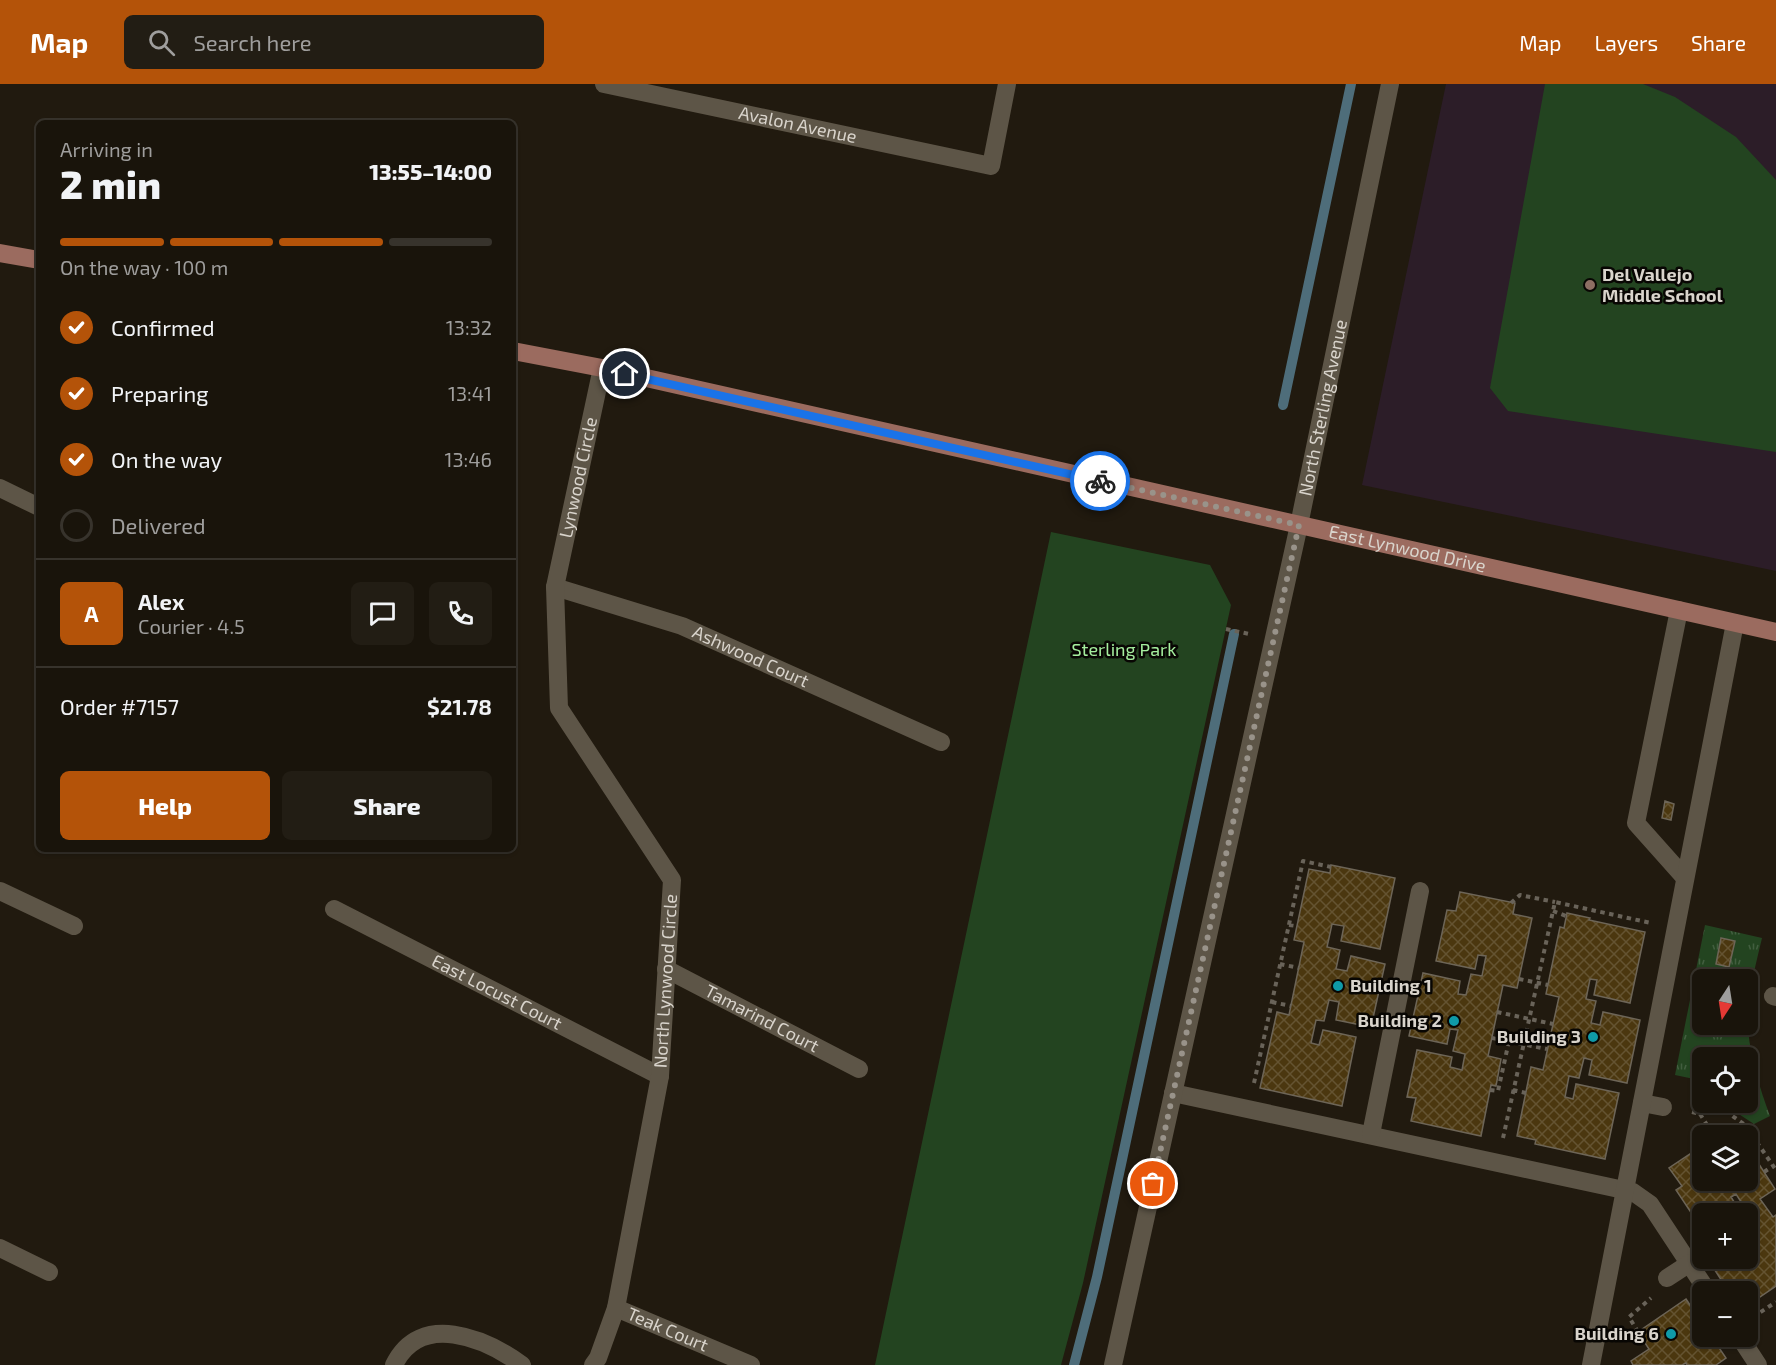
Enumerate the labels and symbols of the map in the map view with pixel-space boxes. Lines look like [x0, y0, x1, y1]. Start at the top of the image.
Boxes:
street label: Avalon Avenue [737, 101, 859, 147]
place label: Del Vallejo Middle School [1602, 263, 1723, 306]
marker: Del Vallejo Middle School [1583, 278, 1597, 292]
street label: North Sterling Avenue [1293, 317, 1351, 498]
pin [599, 348, 650, 399]
street label: Lynwood Circle [554, 415, 601, 540]
courier [1070, 451, 1130, 511]
street label: East Lynwood Drive [1327, 520, 1488, 576]
street label: Ashwood Court [689, 620, 813, 692]
park label: Sterling Park [1072, 638, 1176, 660]
street label: North Lynwood Circle [648, 893, 681, 1069]
street label: East Locust Court [428, 949, 566, 1034]
north arrow [1692, 969, 1758, 1035]
place label: Building 1 [1350, 974, 1432, 996]
street label: Tamarind Court [701, 979, 823, 1057]
marker: Building 1 [1331, 979, 1345, 993]
place label: Building 2 [1358, 1009, 1442, 1031]
marker: Building 2 [1447, 1014, 1461, 1028]
place label: Building 3 [1497, 1025, 1581, 1047]
marker: Building 3 [1586, 1030, 1600, 1044]
pin [1127, 1158, 1178, 1209]
street label: Teak Court [624, 1302, 712, 1356]
place label: Building 6 [1574, 1322, 1659, 1344]
marker: Building 6 [1664, 1327, 1678, 1341]

